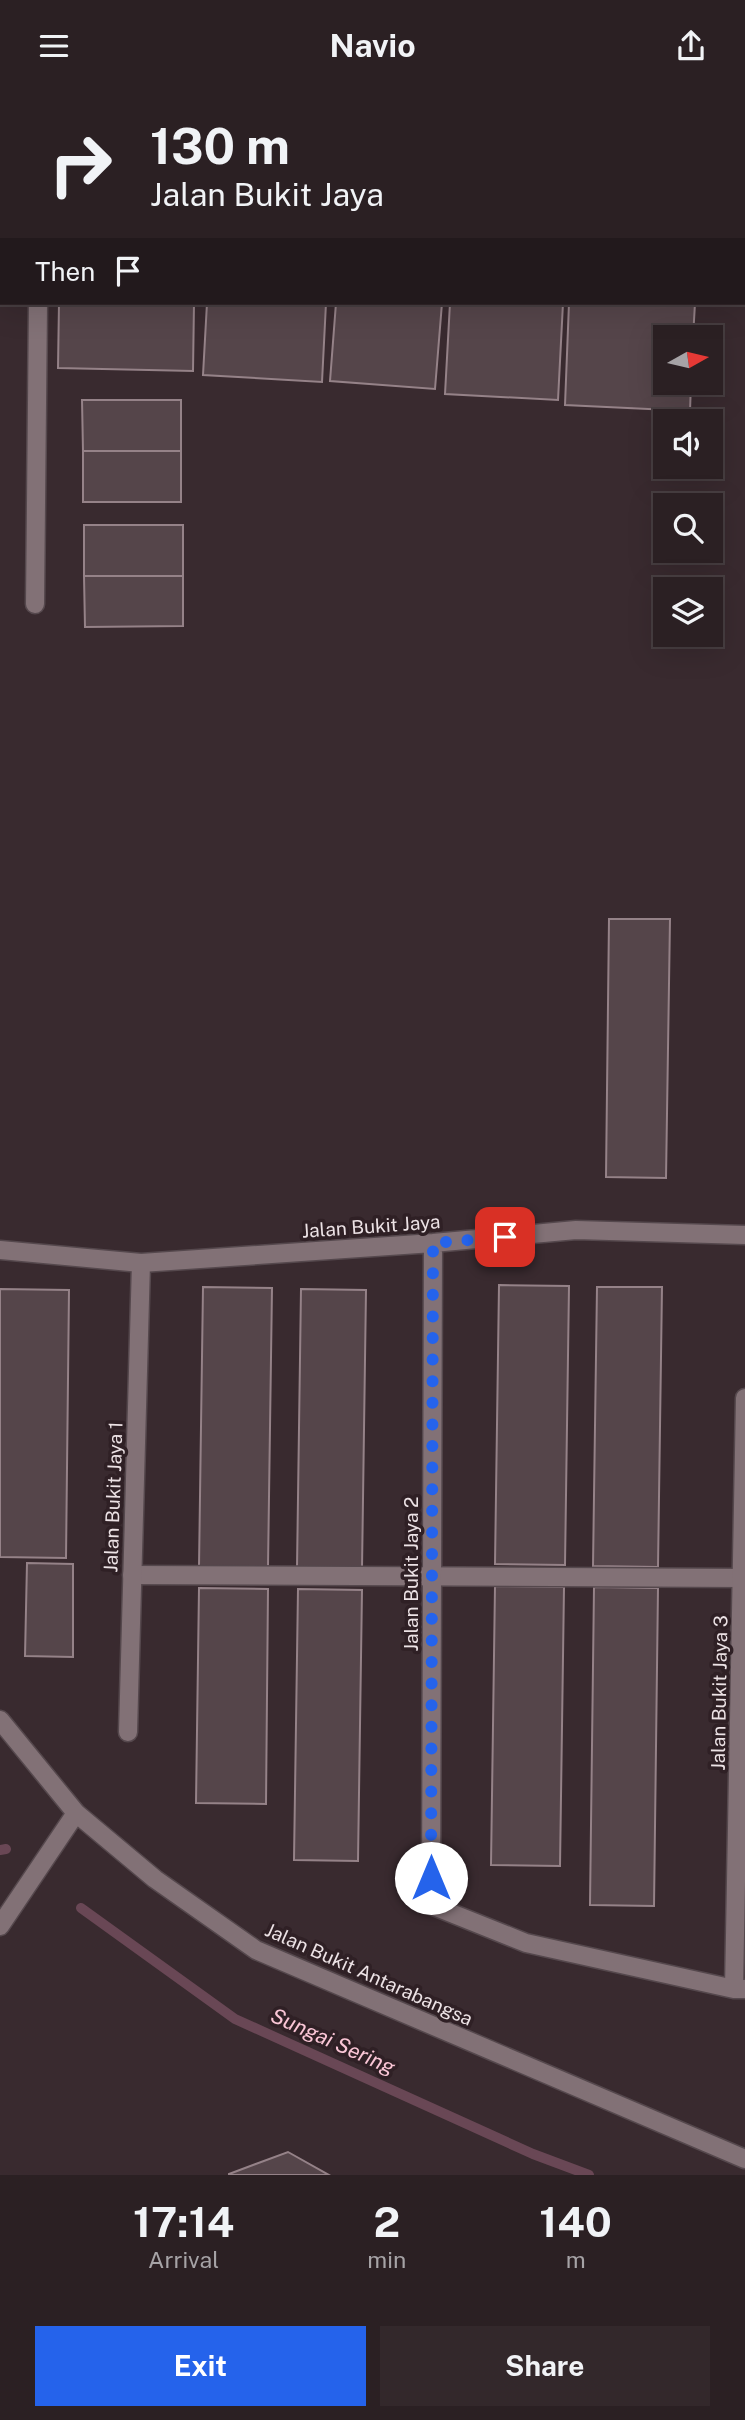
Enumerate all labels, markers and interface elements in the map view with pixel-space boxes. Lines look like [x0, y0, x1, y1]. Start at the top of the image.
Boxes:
icon: menu [35, 27, 73, 65]
text: Navio [329, 27, 416, 64]
icon: share [672, 27, 710, 65]
text: 130 m [150, 117, 290, 175]
icon: right [35, 119, 126, 210]
text: Jalan Bukit Jaya [150, 176, 384, 213]
icon: arrive [109, 252, 147, 290]
text: Then [35, 256, 95, 287]
north arrow [653, 325, 723, 395]
map controls [653, 325, 723, 647]
button: sound [653, 409, 723, 479]
button: search [653, 493, 723, 563]
button: layers [653, 577, 723, 647]
pin [475, 1207, 535, 1267]
street label: Jalan Bukit Jaya [301, 1210, 441, 1242]
icon: arrive [486, 1218, 524, 1256]
street label: Jalan Bukit Jaya 1 [99, 1421, 127, 1573]
street label: Jalan Bukit Jaya 2 [400, 1497, 422, 1651]
street label: Jalan Bukit Jaya 3 [707, 1615, 731, 1771]
position arrow [394, 1841, 468, 1915]
street label: Jalan Bukit Antarabangsa [262, 1918, 476, 2030]
water label: Sungai Sering [267, 2002, 400, 2080]
text: 17:14 [133, 2197, 234, 2246]
text: 2 [373, 2197, 400, 2246]
text: 140 [539, 2197, 612, 2246]
text: Arrival [148, 2246, 219, 2273]
text: min [367, 2246, 406, 2273]
text: m [566, 2246, 586, 2273]
button: Exit [35, 2326, 366, 2406]
button: Share [380, 2326, 710, 2406]

